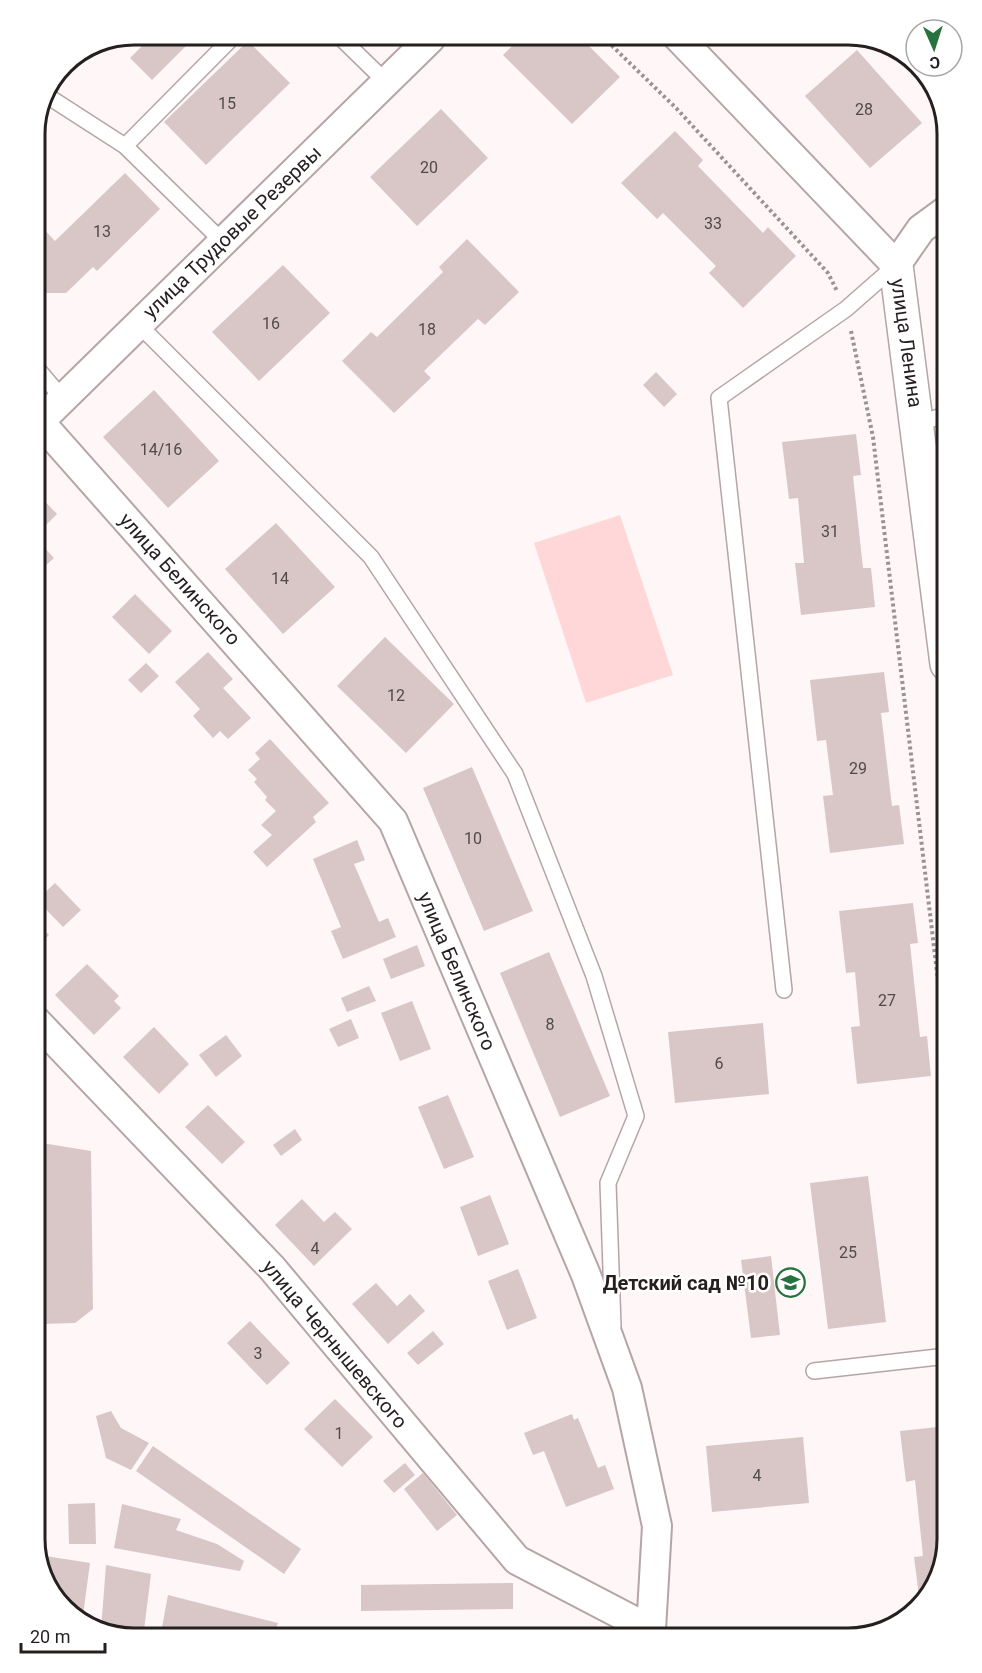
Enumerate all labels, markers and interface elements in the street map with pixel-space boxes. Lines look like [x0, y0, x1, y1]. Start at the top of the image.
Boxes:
north arrow [904, 18, 964, 78]
text: С [929, 53, 940, 72]
house number: 15 [218, 94, 236, 113]
house number: 28 [855, 100, 873, 119]
street label: улица Трудовые Резервы [138, 141, 326, 323]
house number: 20 [420, 158, 438, 177]
house number: 33 [704, 214, 722, 233]
house number: 13 [93, 222, 111, 241]
street label: улица Ленина [886, 277, 928, 409]
house number: 16 [262, 314, 280, 333]
house number: 18 [418, 320, 436, 339]
house number: 14/16 [140, 440, 182, 459]
street label: улица Белинского [114, 508, 246, 650]
house number: 31 [821, 522, 839, 541]
house number: 14 [271, 569, 289, 588]
house number: 12 [387, 686, 405, 705]
house number: 29 [849, 759, 867, 778]
house number: 10 [464, 829, 482, 848]
street label: улица Белинского [413, 888, 501, 1054]
house number: 27 [878, 991, 896, 1010]
house number: 8 [546, 1015, 555, 1034]
house number: 6 [715, 1054, 724, 1073]
house number: 4 [311, 1239, 320, 1258]
house number: 25 [839, 1243, 857, 1262]
street label: улица Чернышевского [257, 1255, 413, 1433]
school or university icon: Детский сад №10 [774, 1267, 806, 1299]
place label: Детский сад №10 [603, 1271, 769, 1295]
house number: 3 [254, 1344, 263, 1363]
house number: 1 [335, 1424, 344, 1443]
house number: 4 [753, 1466, 762, 1485]
scale bar [21, 1616, 105, 1654]
text: 20 m [30, 1626, 70, 1647]

